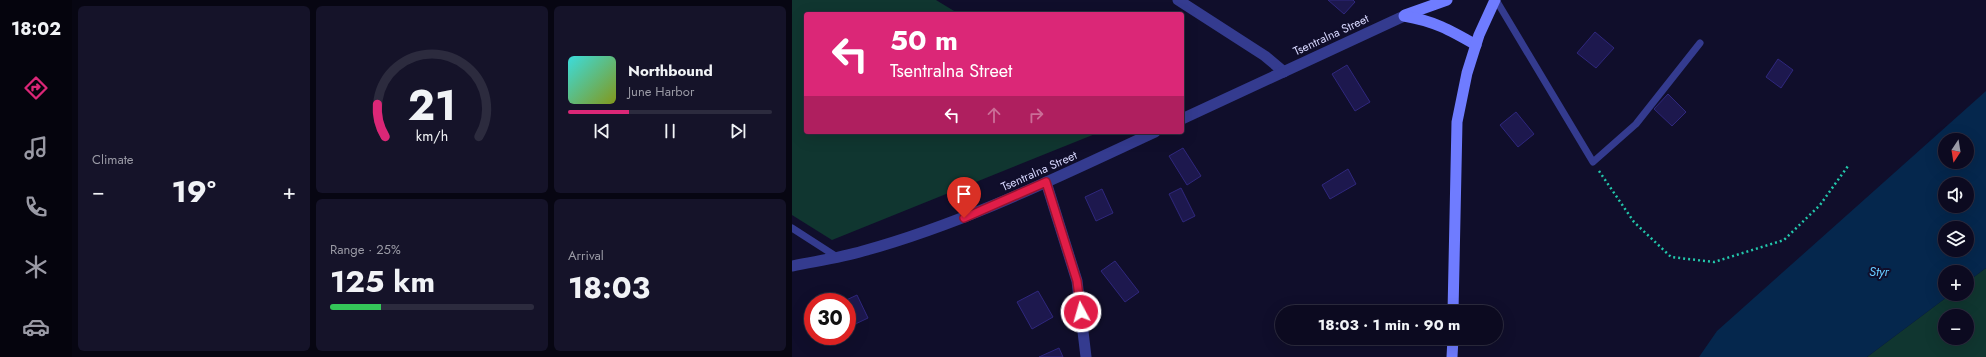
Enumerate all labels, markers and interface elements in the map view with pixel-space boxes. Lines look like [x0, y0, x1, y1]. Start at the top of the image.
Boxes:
street label: Tsentralna Street [1290, 10, 1372, 60]
text: 18:02 [11, 16, 61, 42]
text: 50 m [890, 20, 958, 61]
icon: left [824, 28, 876, 80]
text: Tsentralna Street [890, 58, 1012, 84]
text: Northbound [628, 60, 713, 82]
icon: directions [22, 74, 50, 102]
text: 21 [408, 75, 456, 136]
text: June Harbor [628, 82, 694, 101]
icon: left [941, 104, 963, 126]
icon: ahead [983, 104, 1005, 126]
icon: right [1025, 104, 1047, 126]
icon: previous [591, 120, 613, 142]
icon: pause [659, 120, 681, 142]
icon: next [727, 120, 749, 142]
text: km/h [416, 126, 448, 146]
north arrow [1938, 133, 1974, 169]
map controls [1938, 133, 1974, 345]
icon: music [22, 134, 50, 162]
street label: Tsentralna Street [998, 146, 1080, 196]
text: Climate [92, 150, 133, 169]
text: 19° [172, 170, 216, 213]
text: − [92, 175, 105, 207]
text: + [282, 175, 296, 207]
pin [947, 177, 981, 218]
button: sound [1938, 177, 1974, 213]
icon: arrive [953, 183, 975, 205]
icon: phone [22, 193, 50, 221]
button: layers [1938, 221, 1974, 257]
text: Range · 25% [330, 240, 401, 259]
text: Arrival [568, 246, 604, 265]
icon: climate [22, 253, 50, 281]
text: 125 km [330, 260, 435, 303]
water label: Styr [1869, 262, 1890, 281]
button: + [1938, 265, 1974, 301]
text: 18:03 [568, 266, 650, 309]
position arrow [1060, 291, 1102, 333]
speed limit sign: 30 [804, 293, 856, 345]
button: − [1938, 309, 1974, 345]
icon: car [22, 313, 50, 341]
text: 18:03 · 1 min · 90 m [1318, 314, 1460, 336]

